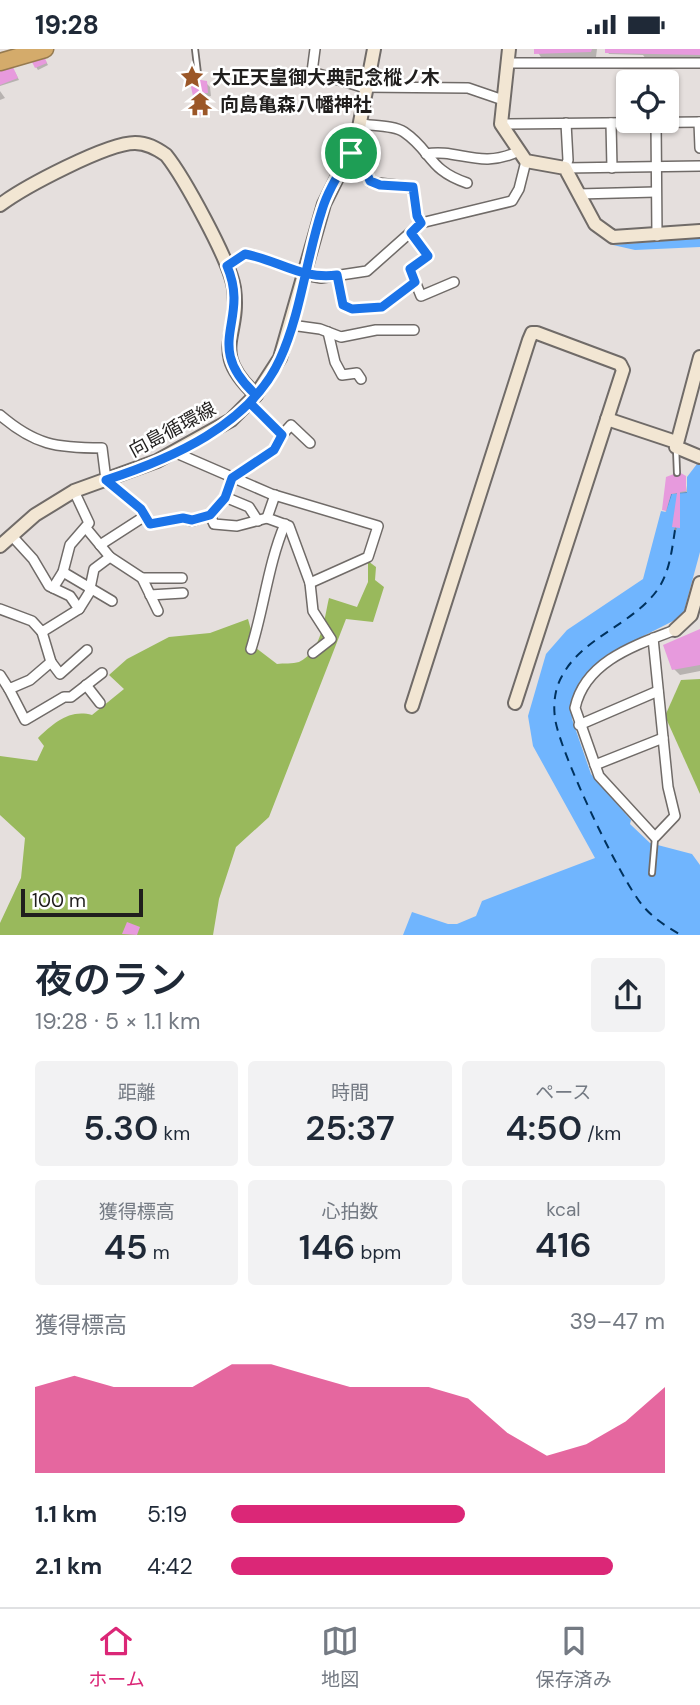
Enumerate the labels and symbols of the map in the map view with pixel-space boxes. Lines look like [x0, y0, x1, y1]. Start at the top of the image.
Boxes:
place icon: 大正天皇御大典記念樅ノ木 [178, 63, 206, 91]
place label: 大正天皇御大典記念樅ノ木 [212, 65, 440, 90]
temple icon: 向島亀森八幡神社 [186, 90, 214, 118]
place label: 向島亀森八幡神社 [220, 92, 372, 117]
pin [321, 123, 381, 183]
street label: 向島循環線 [124, 396, 220, 463]
scale bar [21, 886, 144, 918]

